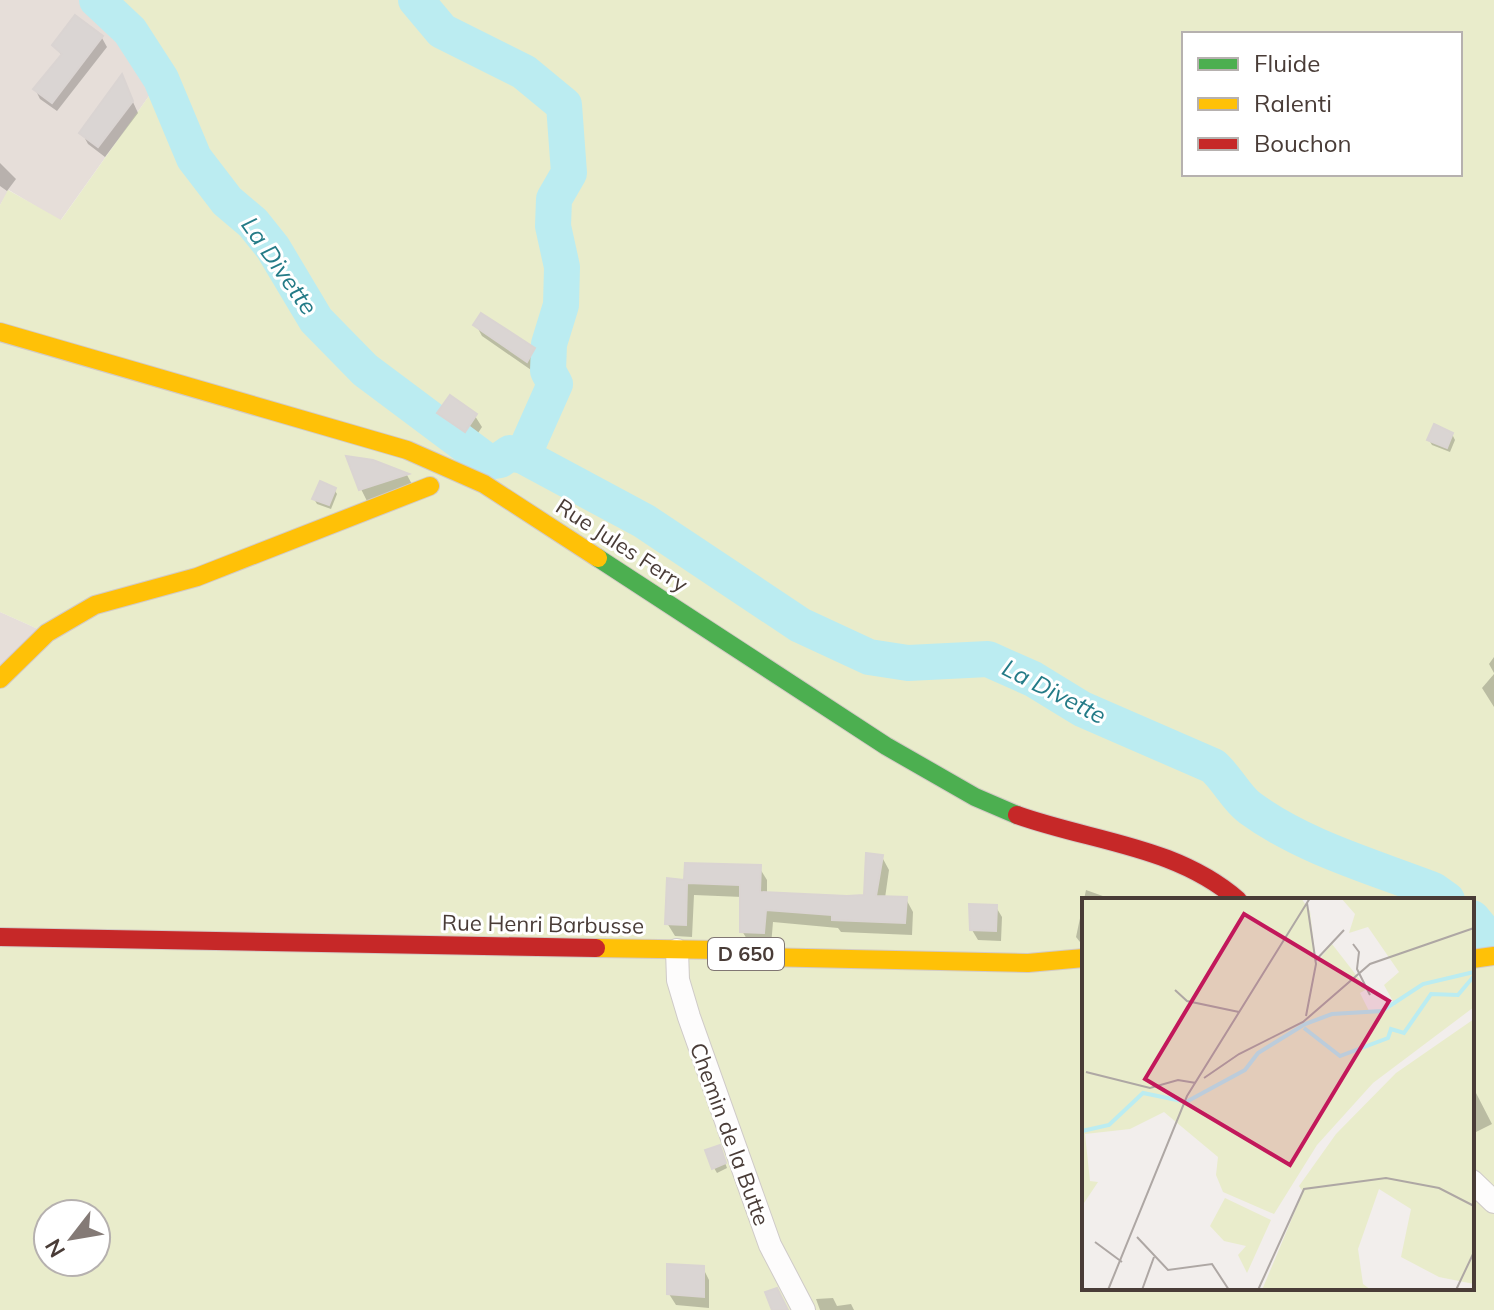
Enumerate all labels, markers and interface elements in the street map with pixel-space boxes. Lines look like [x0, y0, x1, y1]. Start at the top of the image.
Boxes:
legend [1182, 32, 1462, 176]
text: Fluide [1254, 48, 1320, 78]
text: Ralenti [1254, 88, 1332, 118]
text: Bouchon [1254, 128, 1352, 158]
water label: La Divette [235, 211, 324, 320]
street label: Rue Jules Ferry [551, 492, 693, 598]
water label: La Divette [998, 652, 1111, 730]
inset map [1082, 898, 1474, 1290]
street label: Rue Henri Barbusse [442, 908, 644, 940]
road number: D 650 [708, 938, 784, 970]
street label: Chemin de la Butte [684, 1039, 776, 1229]
north arrow [32, 1198, 112, 1278]
text: N [39, 1234, 71, 1263]

